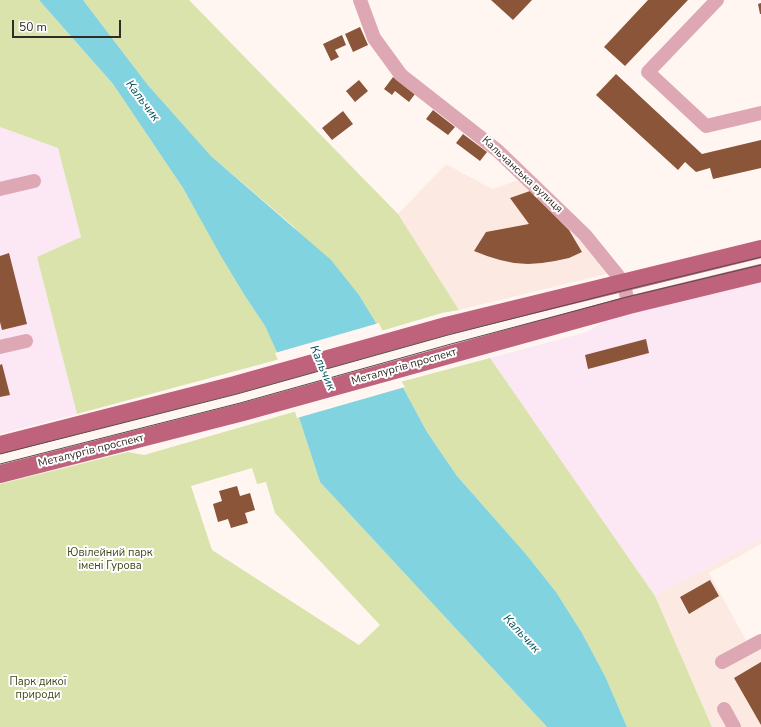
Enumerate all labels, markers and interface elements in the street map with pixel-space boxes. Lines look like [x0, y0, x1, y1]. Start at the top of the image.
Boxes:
scale bar [14, 12, 123, 38]
text: 50 m [19, 19, 47, 35]
water label: Кальчик [122, 78, 162, 124]
street label: Кальчанська вулиця [479, 134, 565, 216]
water label: Кальчик [306, 343, 338, 393]
street label: Металургів проспект [350, 346, 458, 388]
street label: Металургів проспект [37, 431, 145, 471]
park label: Ювілейний парк імені Гурова [67, 546, 153, 572]
water label: Кальчик [500, 612, 542, 656]
park label: Парк дикої природи [10, 675, 66, 701]

